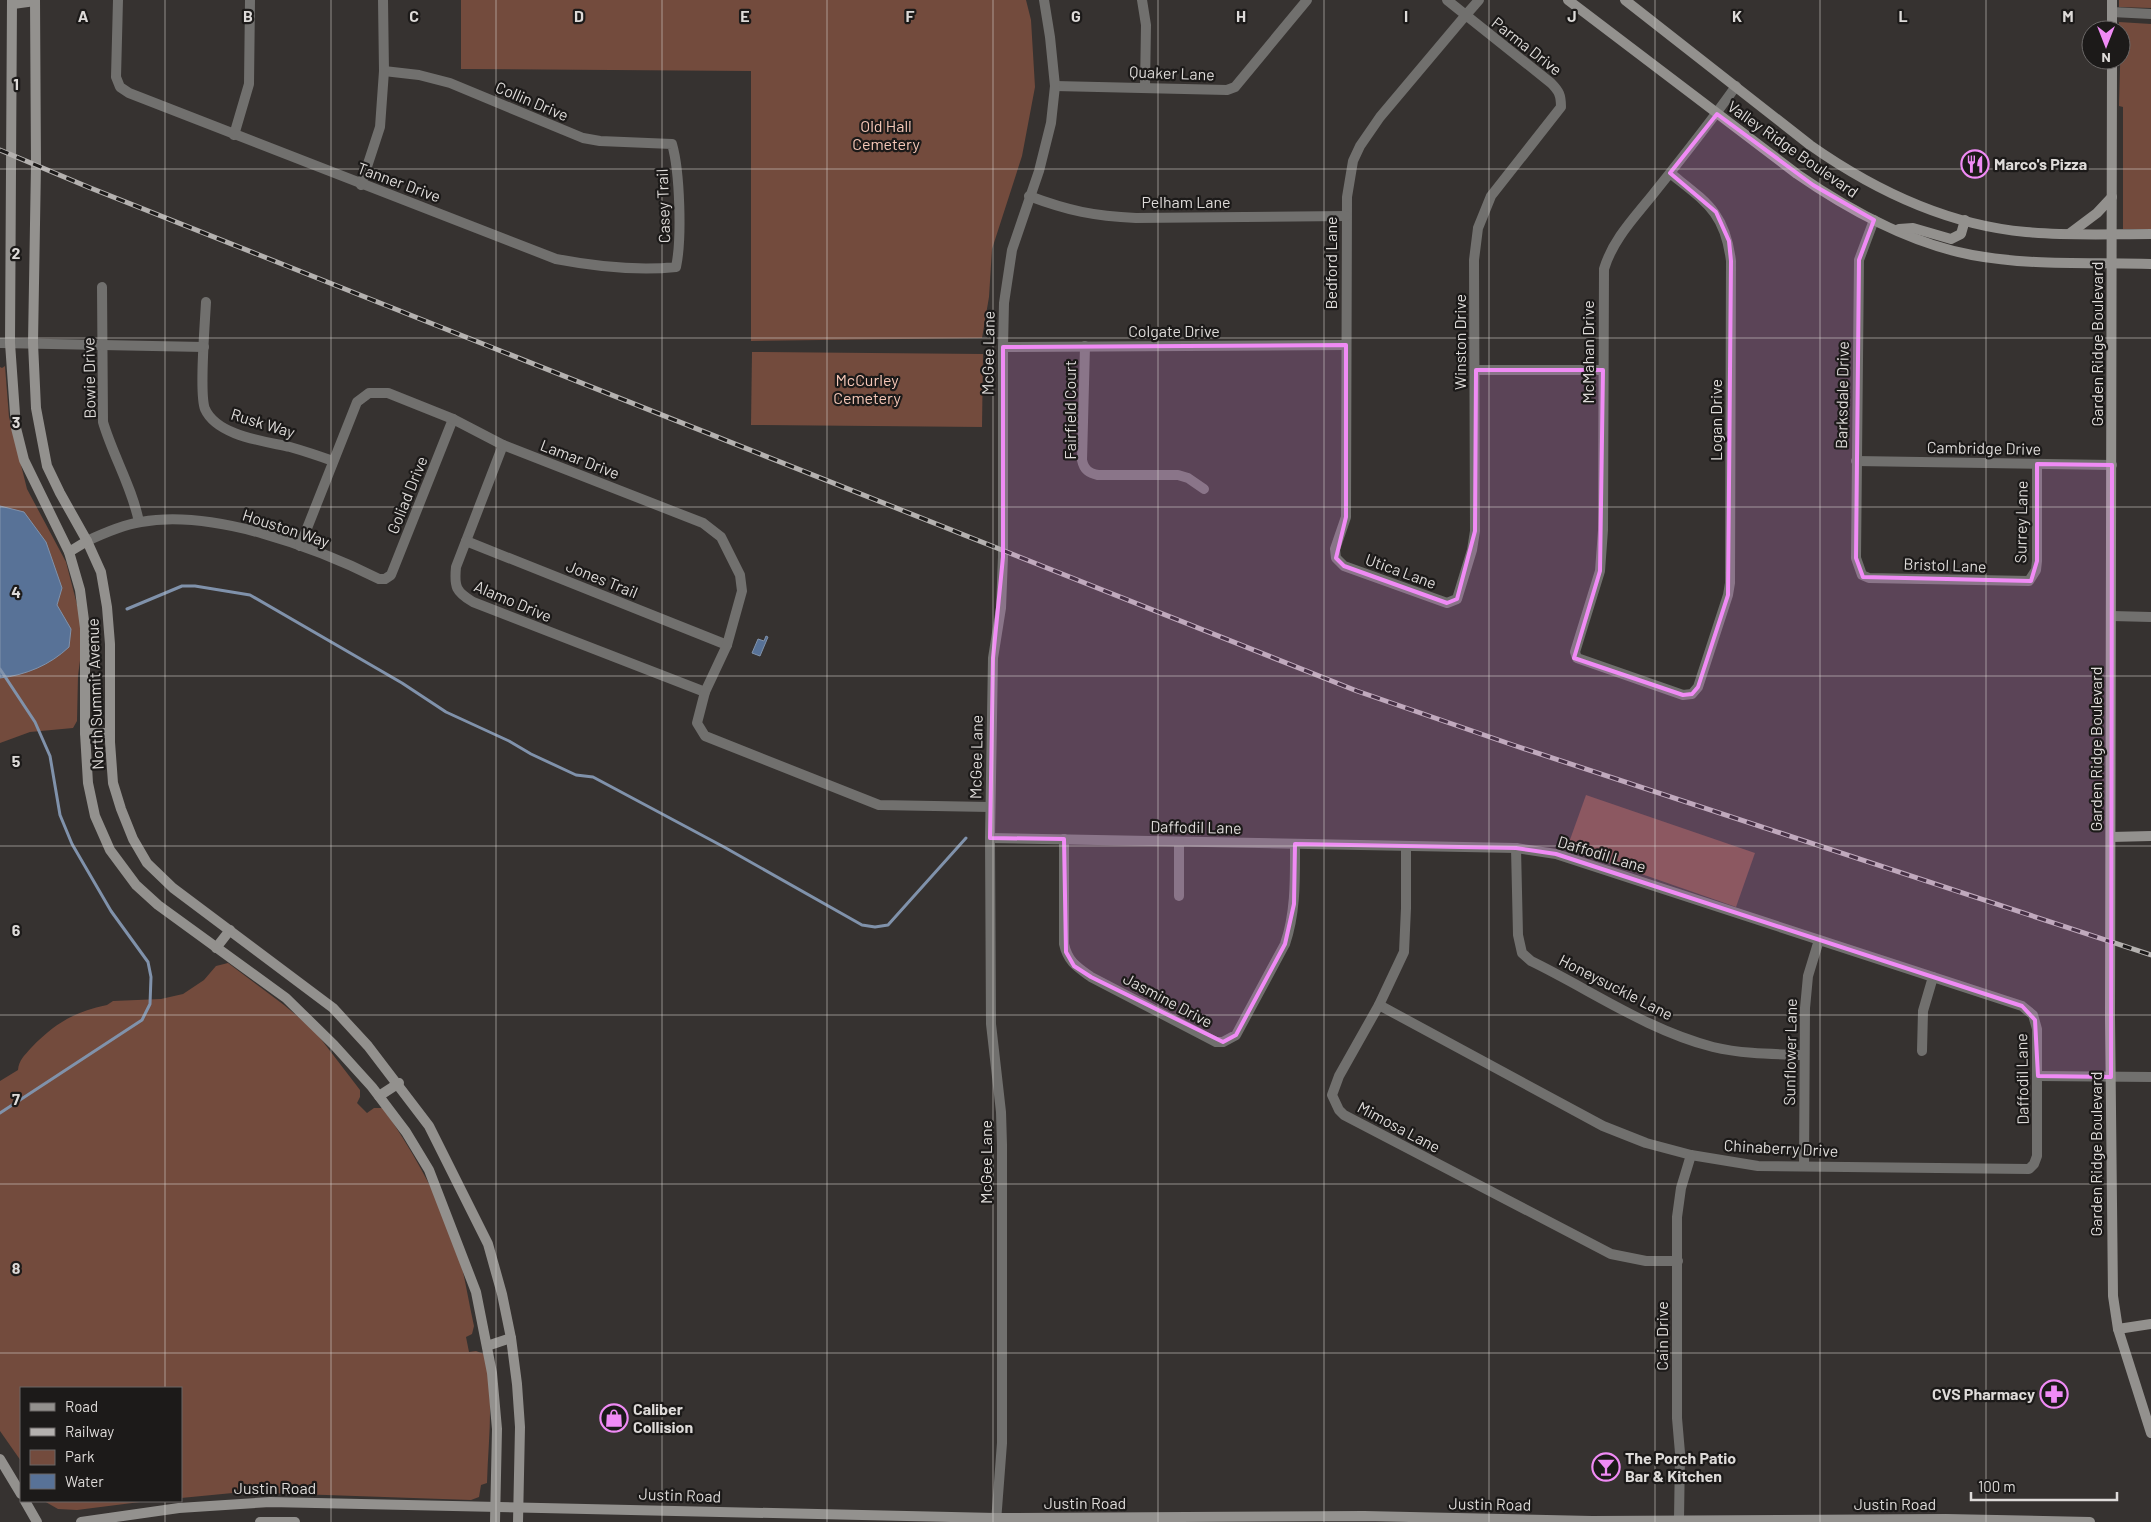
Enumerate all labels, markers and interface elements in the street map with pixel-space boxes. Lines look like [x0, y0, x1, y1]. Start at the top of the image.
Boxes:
text: A [78, 6, 89, 25]
text: B [243, 6, 253, 25]
text: C [409, 6, 419, 25]
text: D [574, 6, 584, 25]
text: E [740, 6, 750, 25]
text: F [906, 6, 915, 25]
text: G [1071, 6, 1081, 25]
text: H [1236, 6, 1246, 25]
text: I [1404, 6, 1408, 25]
text: J [1567, 6, 1577, 25]
text: K [1732, 6, 1742, 25]
text: L [1898, 6, 1908, 25]
text: M [2062, 6, 2074, 25]
street label: Parma Drive [1488, 12, 1566, 79]
north arrow [2081, 20, 2131, 70]
text: N [2101, 50, 2111, 67]
street label: Quaker Lane [1129, 62, 1215, 83]
text: 1 [13, 74, 19, 93]
street label: Collin Drive [493, 77, 572, 124]
street label: Valley Ridge Boulevard [1724, 96, 1862, 201]
park label: Old Hall Cemetery [852, 116, 920, 153]
restaurant icon: Marco's Pizza [1960, 149, 1990, 179]
place label: Marco's Pizza [1994, 154, 2087, 173]
street label: Tanner Drive [355, 158, 443, 205]
street label: Casey Trail [652, 169, 673, 244]
street label: Pelham Lane [1142, 192, 1230, 211]
street label: Bedford Lane [1321, 217, 1340, 309]
text: 2 [12, 243, 21, 262]
street label: Garden Ridge Boulevard [2087, 261, 2106, 427]
street label: Winston Drive [1450, 294, 1469, 390]
street label: McMahan Drive [1578, 300, 1597, 404]
street label: McGee Lane [977, 311, 998, 395]
street label: Colgate Drive [1128, 321, 1220, 340]
street label: Bowie Drive [78, 337, 99, 419]
street label: Barksdale Drive [1831, 341, 1852, 449]
street label: Fairfield Court [1060, 360, 1079, 460]
park label: McCurley Cemetery [833, 370, 901, 407]
street label: Logan Drive [1706, 379, 1725, 461]
street label: Rusk Way [229, 404, 298, 441]
text: 3 [12, 412, 20, 431]
street label: Lamar Drive [538, 435, 622, 482]
street label: Cambridge Drive [1927, 437, 2041, 458]
street label: Goliad Drive [382, 453, 431, 536]
street label: Surrey Lane [2010, 480, 2031, 564]
street label: Houston Way [240, 505, 333, 551]
street label: Utica Lane [1363, 549, 1439, 592]
street label: Bristol Lane [1903, 554, 1987, 575]
street label: Jones Trail [564, 556, 641, 602]
street label: Alamo Drive [472, 576, 555, 625]
text: 4 [11, 582, 21, 601]
street label: North Summit Avenue [82, 618, 107, 770]
street label: Garden Ridge Boulevard [2086, 666, 2105, 832]
street label: McGee Lane [965, 715, 986, 799]
text: 5 [12, 751, 21, 770]
street label: Daffodil Lane [1150, 816, 1242, 837]
street label: Daffodil Lane [1556, 831, 1649, 876]
text: 6 [12, 920, 21, 939]
street label: Honeysuckle Lane [1556, 950, 1676, 1023]
street label: Jasmine Drive [1120, 968, 1216, 1031]
street label: Sunflower Lane [1779, 998, 1800, 1106]
street label: Daffodil Lane [2011, 1033, 2032, 1125]
street label: Garden Ridge Boulevard [2086, 1071, 2105, 1237]
text: 7 [12, 1089, 20, 1108]
street label: Mimosa Lane [1355, 1097, 1444, 1156]
street label: McGee Lane [976, 1120, 995, 1204]
street label: Chinaberry Drive [1723, 1135, 1839, 1160]
text: 8 [12, 1258, 21, 1277]
street label: Cain Drive [1652, 1301, 1671, 1371]
pharmacy icon: CVS Pharmacy [2039, 1379, 2069, 1409]
place label: CVS Pharmacy [1932, 1384, 2035, 1403]
legend [20, 1387, 182, 1502]
text: Road [65, 1397, 98, 1415]
place label: Caliber Collision [633, 1399, 693, 1436]
shop icon: Caliber Collision [599, 1403, 629, 1433]
text: Railway [65, 1422, 114, 1440]
text: Park [65, 1447, 95, 1465]
place label: The Porch Patio Bar & Kitchen [1625, 1448, 1736, 1485]
bar icon: The Porch Patio Bar & Kitchen [1591, 1452, 1621, 1482]
scale bar [1971, 1470, 2117, 1502]
text: Water [65, 1472, 104, 1490]
text: 100 m [1978, 1477, 2016, 1495]
street label: Justin Road [234, 1478, 316, 1497]
street label: Justin Road [638, 1484, 722, 1505]
street label: Justin Road [1044, 1493, 1126, 1512]
street label: Justin Road [1449, 1493, 1531, 1514]
street label: Justin Road [1854, 1494, 1936, 1513]

